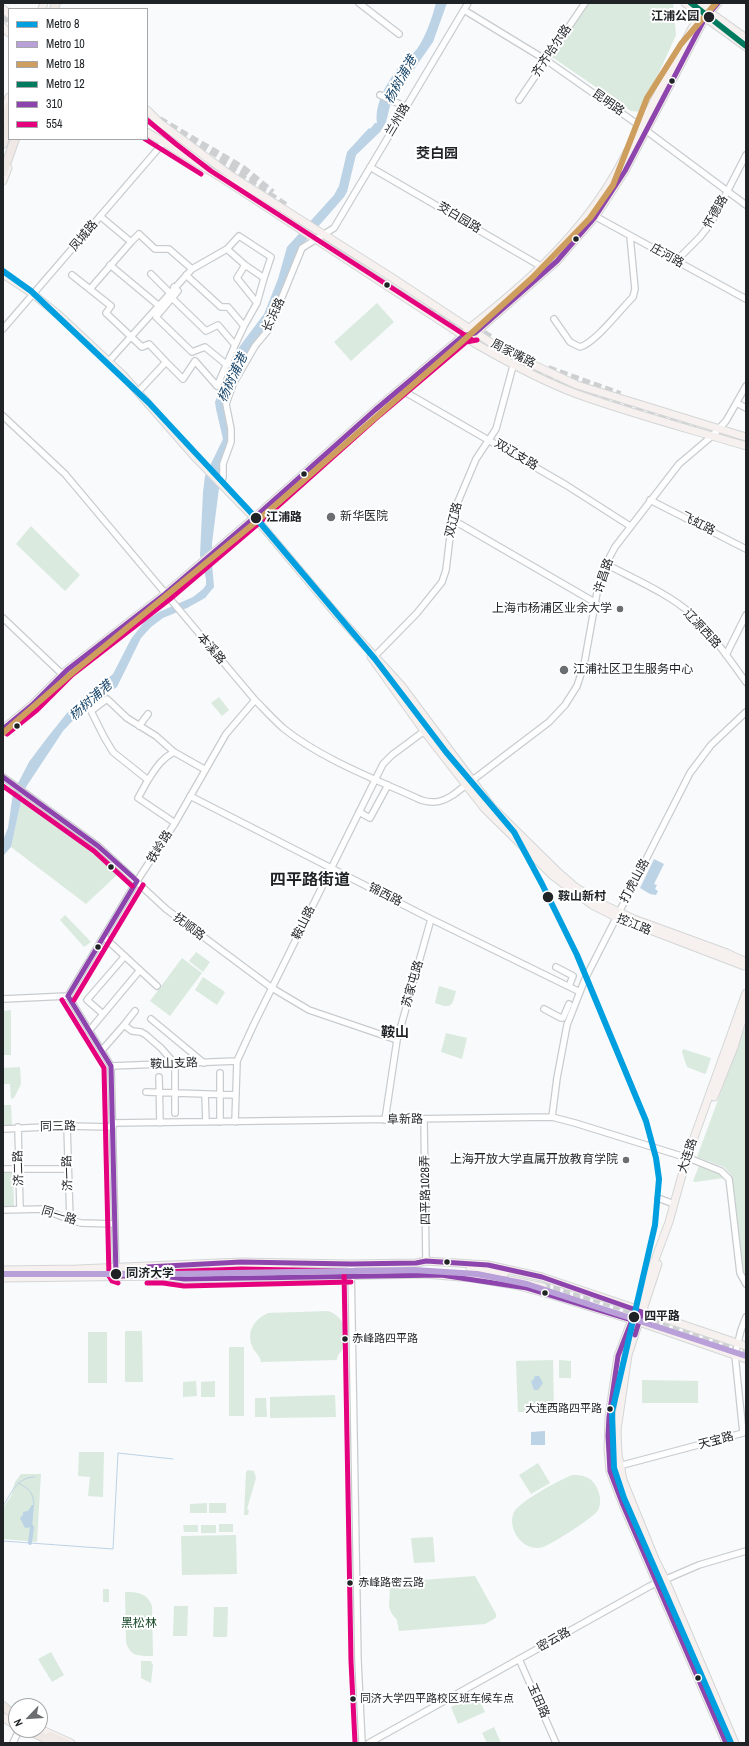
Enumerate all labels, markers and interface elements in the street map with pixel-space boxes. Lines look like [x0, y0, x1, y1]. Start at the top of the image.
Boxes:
legend [8, 8, 148, 140]
place label: 江浦公园 [651, 10, 699, 24]
marker: 江浦公园 [702, 10, 716, 24]
text: Metro 8 [46, 16, 79, 32]
street label: 齐齐哈尔路 [529, 22, 575, 80]
text: Metro 10 [46, 36, 85, 52]
water label: 杨树浦港 [382, 53, 420, 107]
text: Metro 18 [46, 56, 85, 72]
text: Metro 12 [46, 76, 85, 92]
unlabelled marker [667, 76, 677, 86]
street label: 昆明路 [589, 87, 627, 119]
text: 310 [46, 96, 62, 112]
street label: 兰州路 [383, 101, 413, 139]
text: 554 [46, 116, 62, 132]
district label: 茭白园 [416, 146, 458, 162]
street label: 怀德路 [701, 193, 731, 231]
street label: 茭白园路 [435, 199, 483, 237]
street label: 凤城路 [67, 218, 101, 254]
unlabelled marker [571, 234, 581, 244]
street label: 庄河路 [648, 241, 686, 271]
unlabelled marker [382, 280, 392, 290]
street label: 长浜路 [260, 296, 288, 334]
street label: 周家嘴路 [488, 337, 538, 371]
water label: 杨树浦港 [215, 351, 251, 405]
street label: 双辽支路 [492, 436, 540, 474]
unlabelled marker [299, 469, 309, 479]
street label: 双辽路 [443, 501, 465, 539]
street label: 飞虹路 [679, 509, 717, 539]
place label: 新华医院 [340, 510, 388, 524]
marker: 江浦路 [249, 511, 263, 525]
place label: 江浦路 [266, 511, 302, 525]
marker: 新华医院 [325, 511, 337, 523]
street label: 许昌路 [591, 557, 617, 595]
place label: 上海市杨浦区业余大学 [492, 602, 612, 616]
marker: 上海市杨浦区业余大学 [615, 604, 625, 614]
street label: 辽源西路 [680, 607, 724, 651]
street label: 本溪路 [194, 631, 228, 667]
place label: 江浦社区卫生服务中心 [573, 663, 693, 677]
marker: 江浦社区卫生服务中心 [558, 664, 570, 676]
water label: 杨树浦港 [66, 678, 116, 724]
unlabelled marker [12, 721, 22, 731]
street label: 铁岭路 [144, 828, 176, 866]
street label: 打虎山路 [617, 856, 653, 906]
unlabelled marker [106, 862, 116, 872]
district label: 四平路街道 [270, 871, 350, 891]
street label: 锦西路 [366, 880, 404, 910]
marker: 鞍山新村 [541, 890, 555, 904]
place label: 鞍山新村 [558, 890, 606, 904]
street label: 鞍山路 [290, 904, 318, 942]
street label: 抚顺路 [170, 910, 208, 944]
street label: 控江路 [615, 912, 653, 938]
unlabelled marker [93, 942, 103, 952]
street label: 苏家屯路 [399, 959, 427, 1009]
district label: 鞍山 [381, 1025, 409, 1041]
street label: 鞍山支路 [150, 1056, 198, 1072]
street label: 阜新路 [387, 1112, 423, 1128]
street label: 同三路 [40, 1119, 76, 1135]
street label: 大连路 [676, 1137, 700, 1175]
street label: 济二路 [11, 1150, 27, 1186]
place label: 上海开放大学直属开放教育学院 [450, 1153, 618, 1167]
street label: 济一路 [60, 1155, 76, 1191]
street label: 四平路1028弄 [418, 1155, 434, 1225]
marker: 上海开放大学直属开放教育学院 [621, 1155, 631, 1165]
street label: 同一路 [40, 1204, 78, 1228]
unlabelled marker [442, 1257, 452, 1267]
marker: 同济大学 [109, 1267, 123, 1281]
place label: 同济大学 [126, 1267, 174, 1281]
unlabelled marker [540, 1288, 550, 1298]
marker: 四平路 [627, 1310, 641, 1324]
place label: 四平路 [644, 1310, 680, 1324]
place label: 赤峰路四平路 [352, 1332, 418, 1346]
marker: 赤峰路四平路 [340, 1334, 350, 1344]
place label: 大连西路四平路 [525, 1402, 602, 1416]
marker: 大连西路四平路 [605, 1404, 615, 1414]
street label: 天宝路 [697, 1429, 735, 1453]
place label: 赤峰路密云路 [358, 1576, 424, 1590]
marker: 赤峰路密云路 [345, 1578, 355, 1588]
park label: 黑松林 [121, 1617, 157, 1631]
street label: 密云路 [535, 1625, 573, 1655]
unlabelled marker [693, 1673, 703, 1683]
street label: 玉田路 [524, 1682, 552, 1720]
place label: 同济大学四平路校区班车候车点 [360, 1692, 514, 1706]
marker: 同济大学四平路校区班车候车点 [348, 1694, 358, 1704]
north arrow [8, 1698, 48, 1738]
text: N [10, 1717, 26, 1729]

